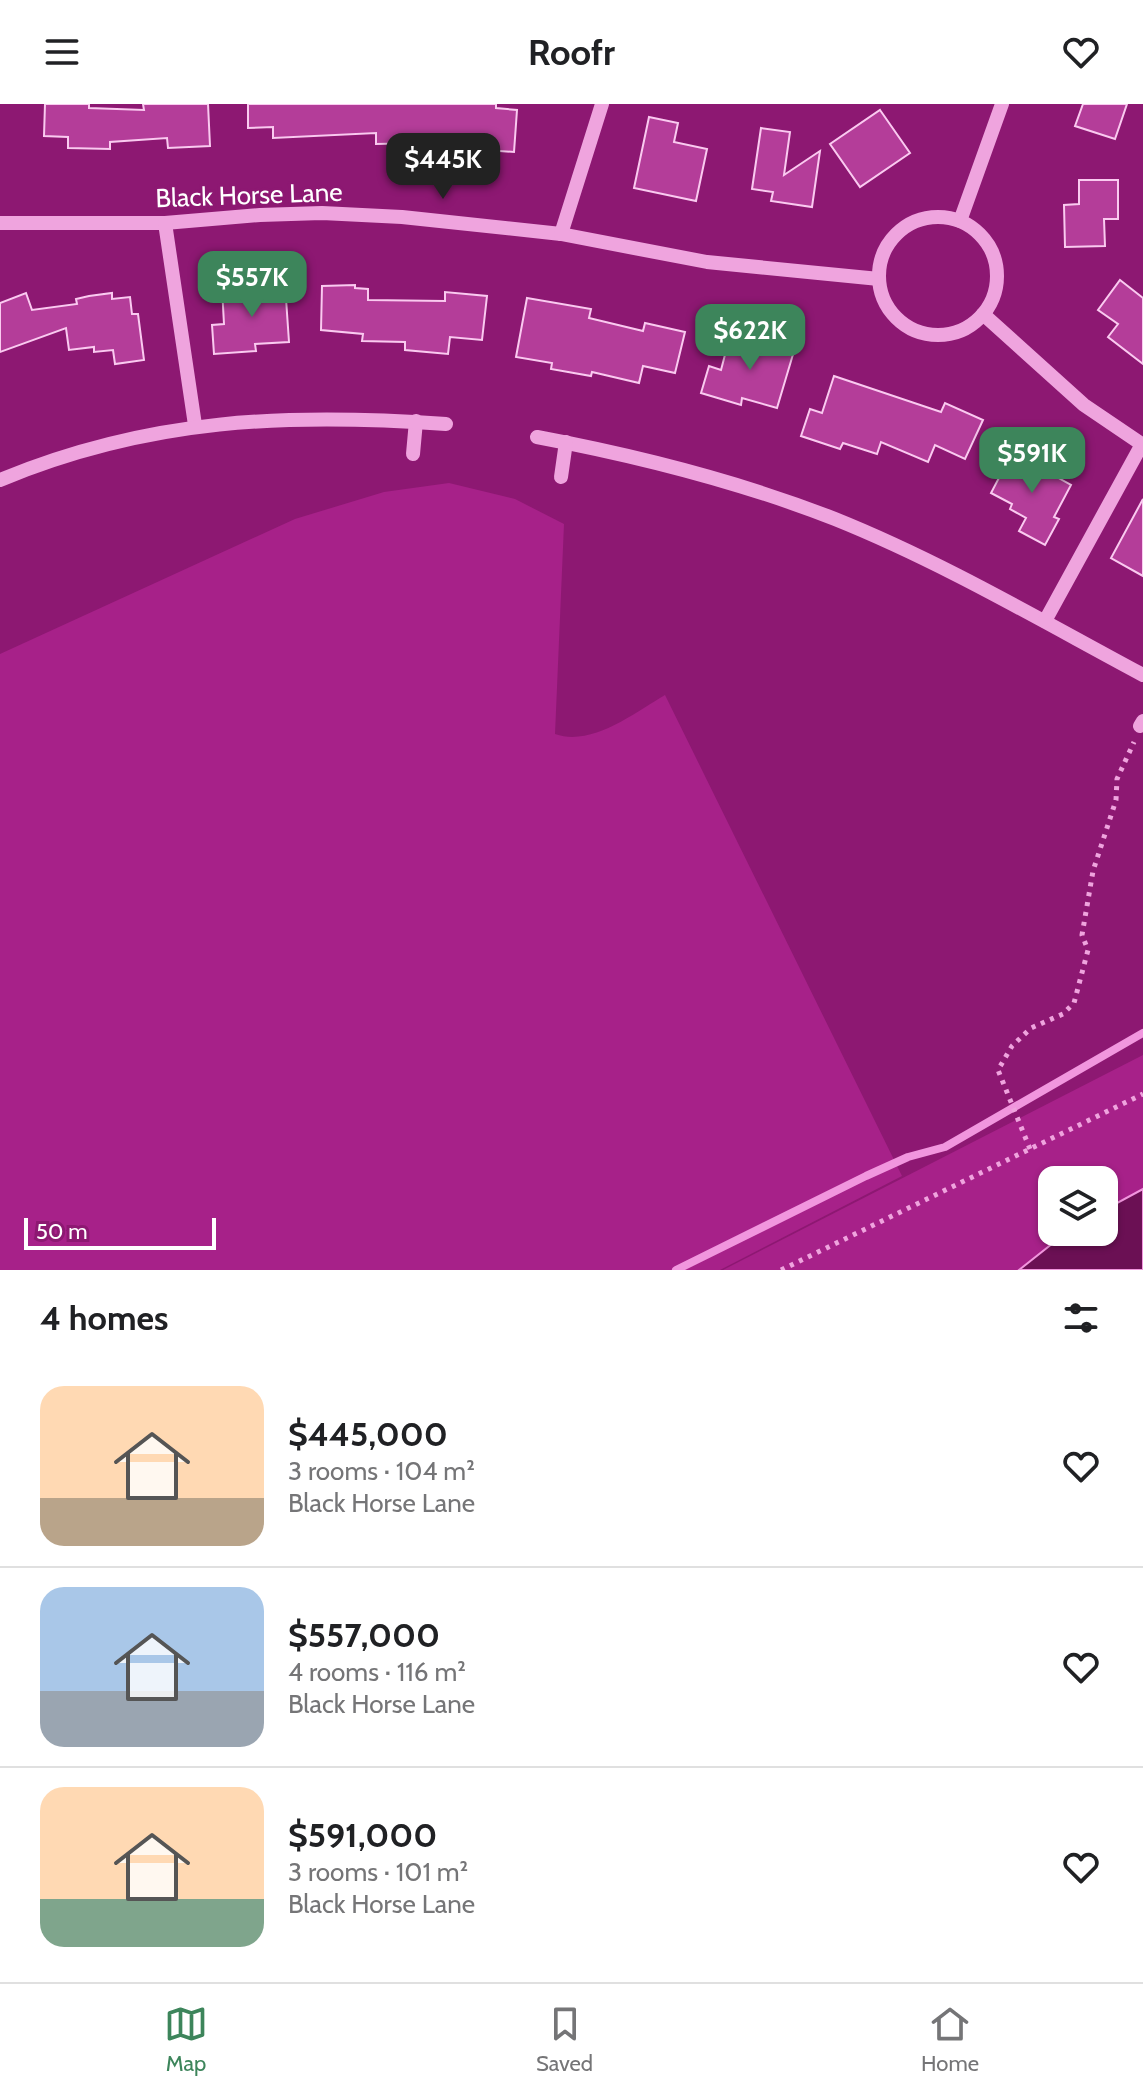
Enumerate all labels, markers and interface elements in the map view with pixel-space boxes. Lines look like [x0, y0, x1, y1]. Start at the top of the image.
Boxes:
icon: menu [40, 30, 84, 74]
text: Roofr [528, 30, 615, 74]
icon: heart [1059, 30, 1103, 74]
pin: $445K [387, 133, 499, 201]
text: $445K [404, 143, 482, 175]
street label: Black Horse Lane [155, 176, 343, 214]
pin: $557K [196, 251, 308, 319]
text: $557K [216, 261, 288, 293]
pin: $622K [694, 304, 806, 372]
text: $622K [713, 314, 787, 346]
pin: $591K [976, 427, 1088, 495]
text: $591K [997, 437, 1067, 469]
map controls [1038, 1166, 1118, 1246]
button: layers [1038, 1166, 1118, 1246]
scale bar [24, 1214, 216, 1250]
text: 50 m [36, 1218, 88, 1245]
icon: filters [1059, 1296, 1103, 1340]
text: 4 homes [40, 1297, 168, 1339]
text: $445,000 [288, 1413, 448, 1455]
icon: home [104, 1418, 200, 1514]
icon: heart [1059, 1444, 1103, 1488]
text: 3 rooms · 104 m² [288, 1455, 475, 1487]
text: Black Horse Lane [288, 1487, 475, 1519]
text: $557,000 [288, 1614, 440, 1656]
icon: home [104, 1619, 200, 1715]
icon: heart [1059, 1645, 1103, 1689]
text: 4 rooms · 116 m² [288, 1656, 466, 1688]
text: Black Horse Lane [288, 1688, 475, 1720]
text: $591,000 [288, 1814, 437, 1856]
icon: home [104, 1819, 200, 1915]
icon: heart [1059, 1845, 1103, 1889]
text: 3 rooms · 101 m² [288, 1856, 468, 1888]
text: Black Horse Lane [288, 1888, 475, 1920]
tab: Map [164, 2002, 208, 2077]
tab: Saved [536, 2002, 593, 2077]
tab: Home [921, 2002, 979, 2077]

